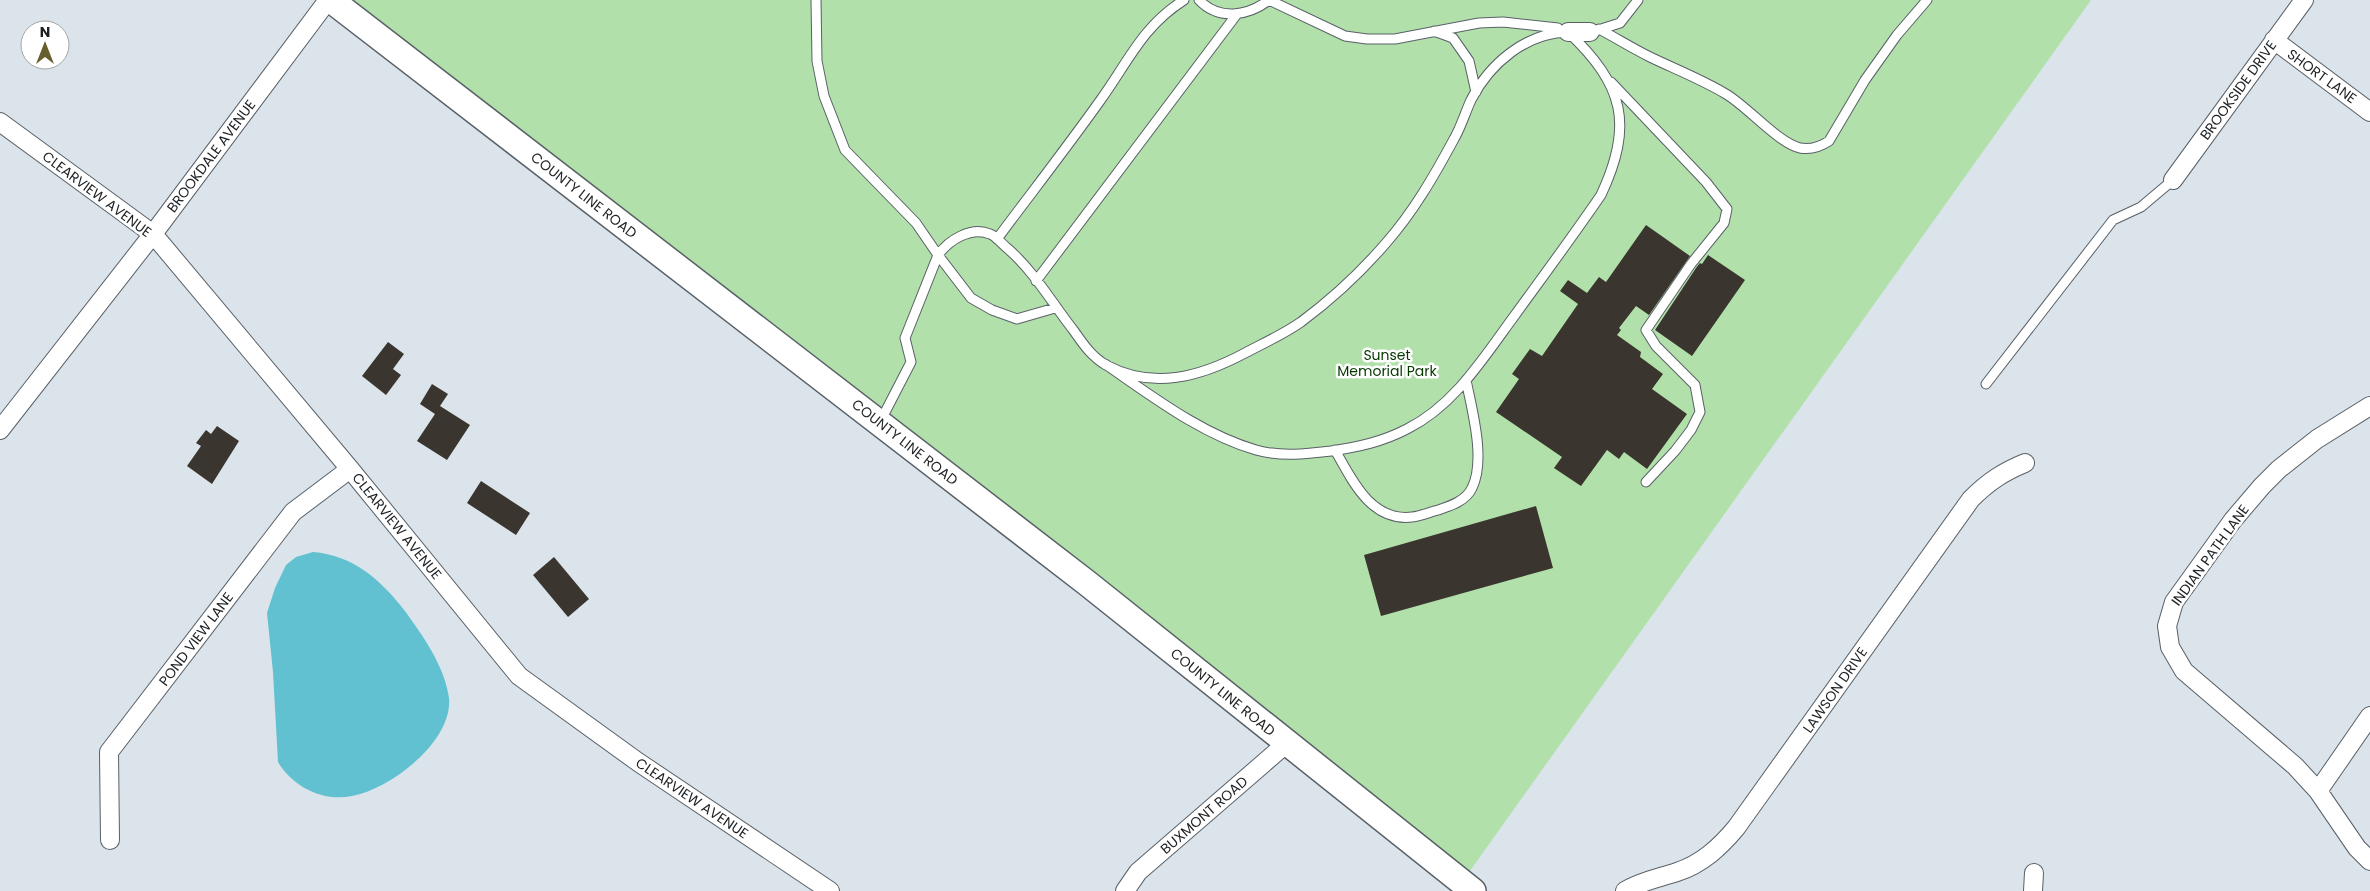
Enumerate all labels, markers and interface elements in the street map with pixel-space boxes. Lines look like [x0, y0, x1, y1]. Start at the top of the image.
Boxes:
north arrow [20, 20, 70, 70]
text: N [40, 22, 50, 42]
street label: BROOKSIDE DRIVE [2195, 36, 2281, 144]
street label: SHORT LANE [2283, 44, 2361, 108]
street label: BROOKDALE AVENUE [162, 96, 260, 216]
street label: CLEARVIEW AVENUE [38, 146, 156, 242]
street label: COUNTY LINE ROAD [527, 147, 641, 243]
park label: Sunset Memorial Park [1337, 345, 1437, 381]
street label: COUNTY LINE ROAD [848, 394, 962, 490]
street label: CLEARVIEW AVENUE [348, 468, 446, 584]
street label: INDIAN PATH LANE [2166, 500, 2254, 610]
street label: POND VIEW LANE [154, 588, 238, 690]
street label: COUNTY LINE ROAD [1166, 643, 1280, 741]
street label: LAWSON DRIVE [1798, 643, 1872, 737]
street label: CLEARVIEW AVENUE [632, 753, 752, 843]
street label: BUXMONT ROAD [1156, 771, 1252, 859]

